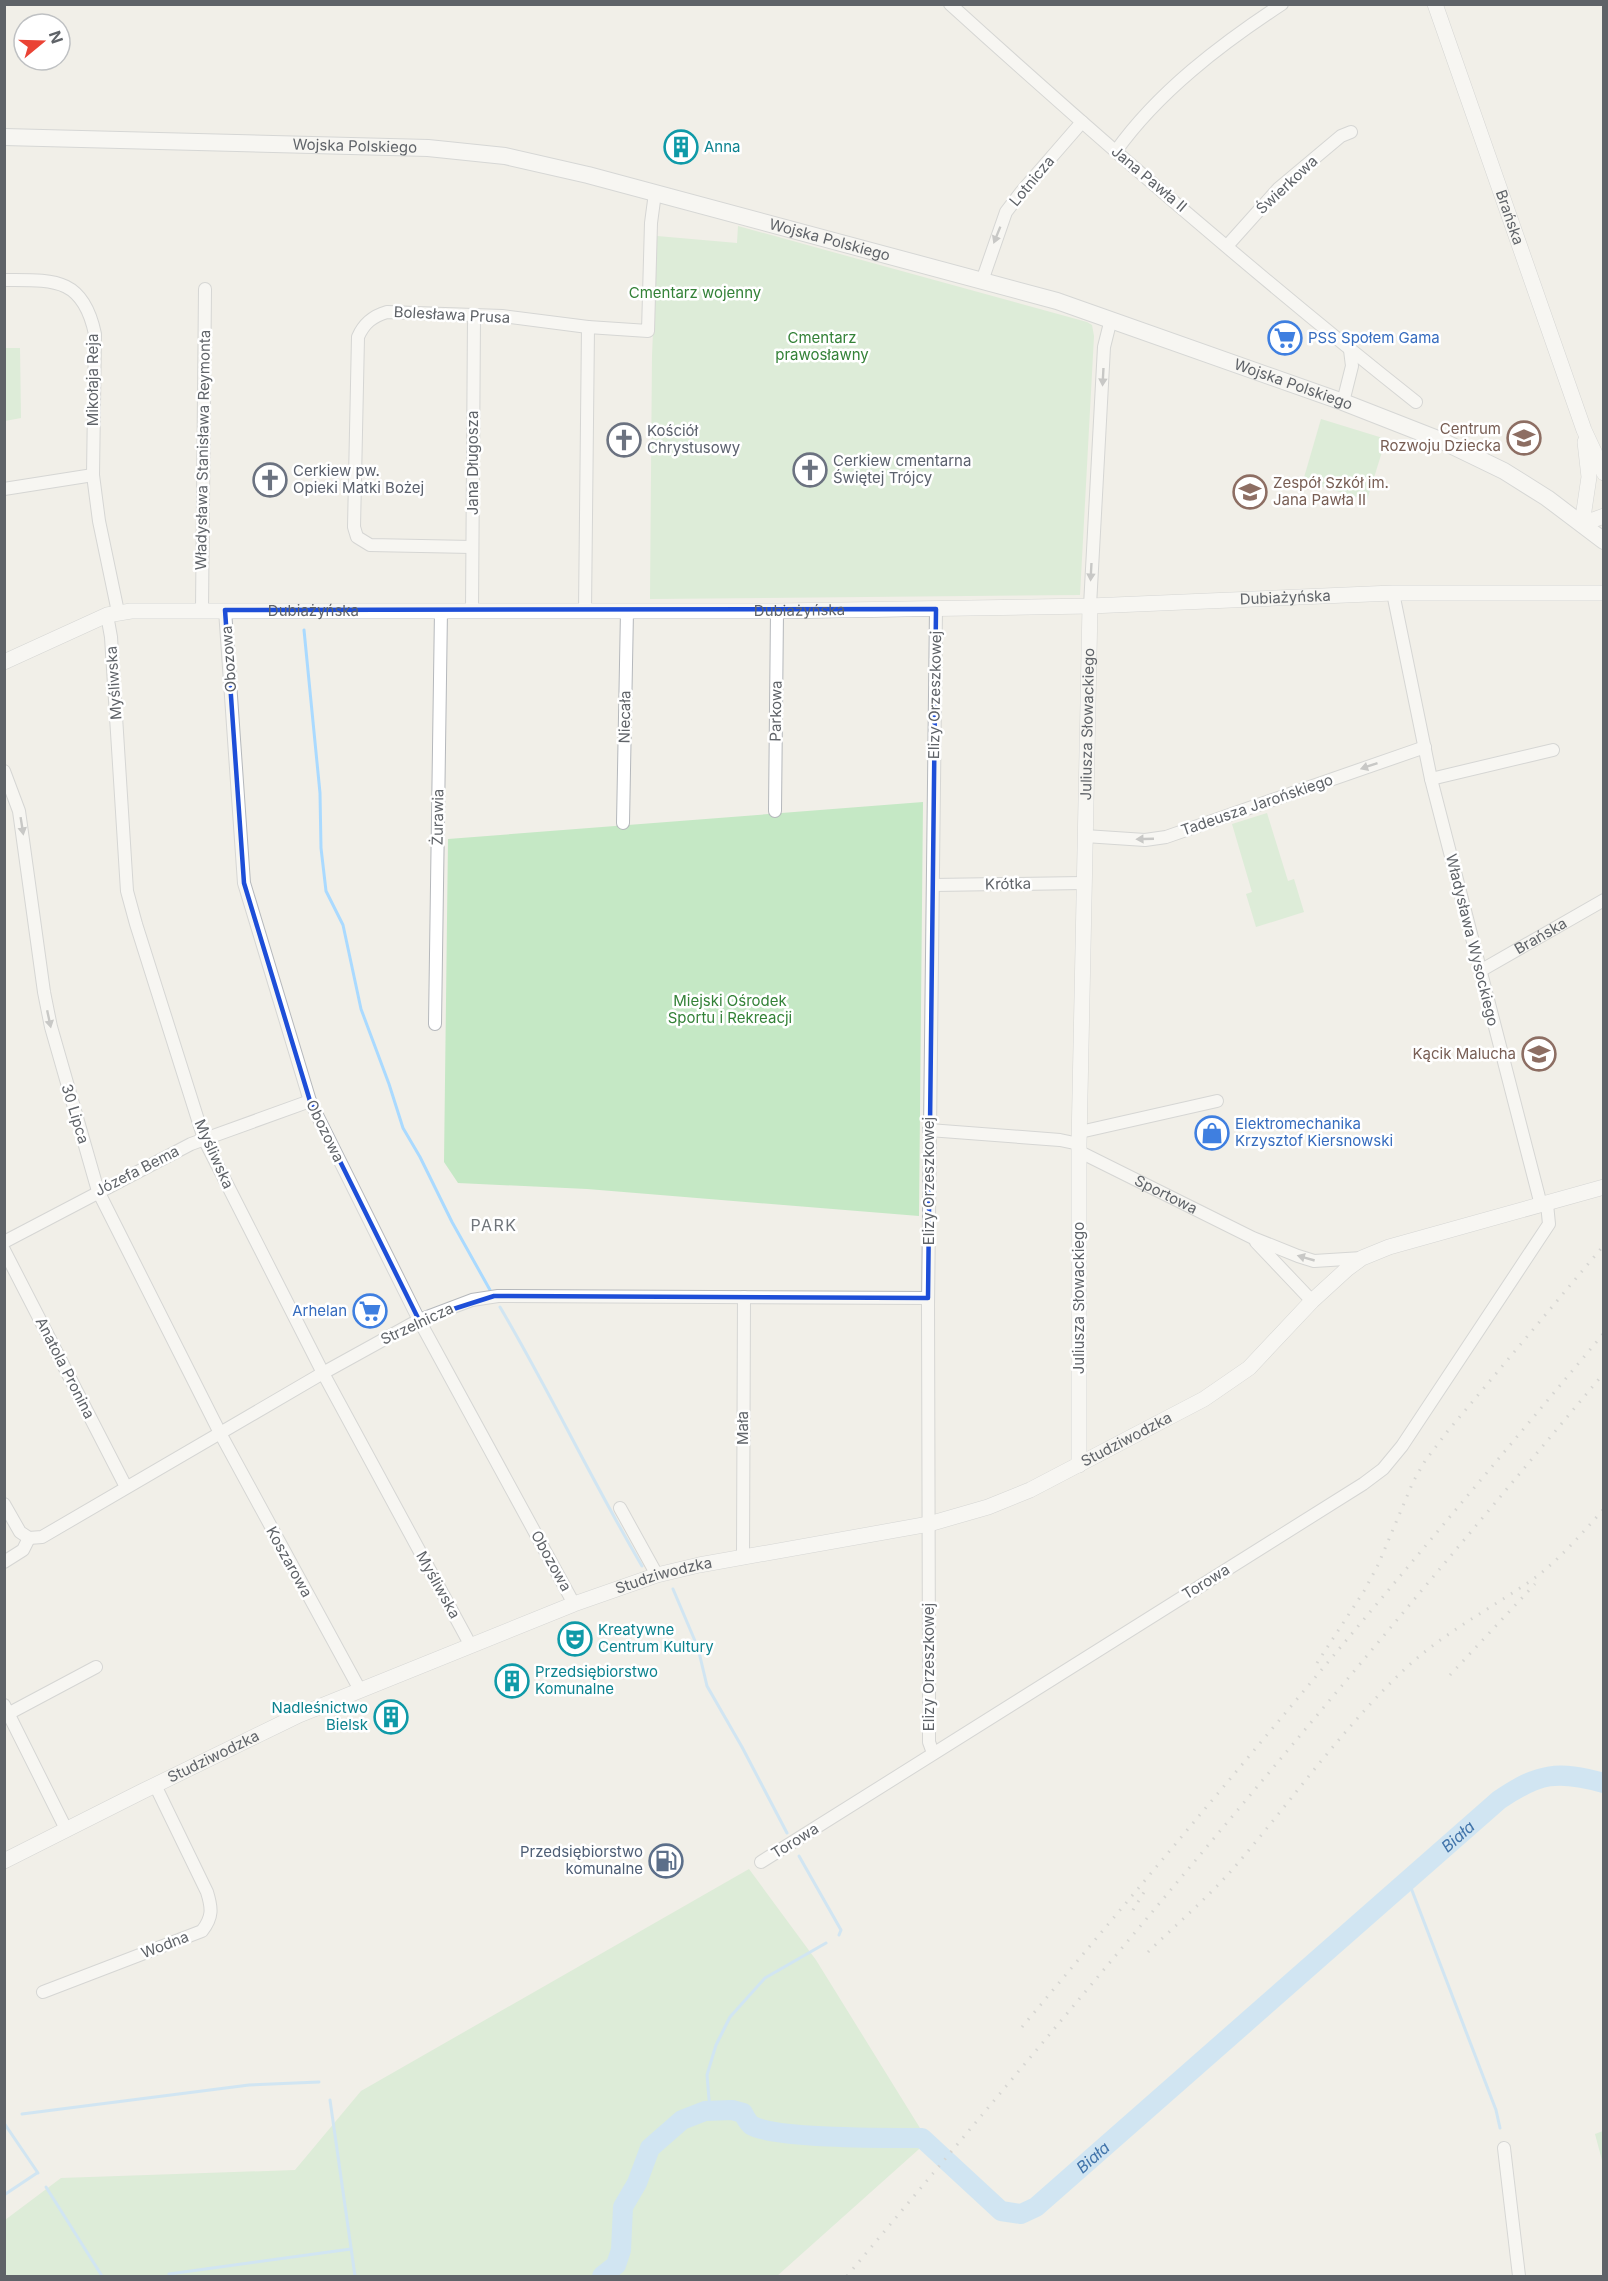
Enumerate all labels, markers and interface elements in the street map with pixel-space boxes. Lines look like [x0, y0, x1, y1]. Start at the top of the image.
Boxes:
north arrow [12, 12, 72, 72]
text: N [45, 28, 68, 46]
building icon: Anna [663, 129, 699, 165]
street label: Wojska Polskiego [292, 134, 417, 157]
place label: Anna [704, 137, 741, 156]
street label: Jana Pawła II [1108, 141, 1191, 216]
street label: Świerkowa [1252, 151, 1321, 218]
street label: Lotnicza [1005, 152, 1058, 210]
street label: Brańska [1492, 187, 1529, 247]
street label: Wojska Polskiego [767, 214, 892, 265]
one-way arrow [992, 226, 1001, 244]
park label: Cmentarz wojenny [629, 283, 762, 302]
street label: Bolesława Prusa [393, 302, 511, 327]
supermarket icon: PSS Społem Gama [1267, 320, 1303, 356]
park label: Cmentarz prawosławny [775, 328, 869, 364]
place label: PSS Społem Gama [1308, 328, 1440, 347]
street label: Władysława Stanisława Reymonta [191, 330, 214, 570]
street label: Mikołaja Reja [83, 334, 102, 426]
street label: Wojska Polskiego [1232, 354, 1356, 414]
one-way arrow [1098, 367, 1107, 386]
street label: Jana Długosza [463, 411, 482, 515]
place label: Centrum Rozwoju Dziecka [1380, 419, 1501, 455]
school or university icon: Centrum Rozwoju Dziecka [1506, 420, 1542, 456]
place label: Kościół Chrystusowy [647, 421, 741, 457]
church icon: Kościół Chrystusowy [606, 422, 642, 458]
place label: Cerkiew cmentarna Świętej Trójcy [833, 451, 971, 487]
church icon: Cerkiew cmentarna Świętej Trójcy [792, 452, 828, 488]
place label: Cerkiew pw. Opieki Matki Bożej [293, 461, 424, 497]
church icon: Cerkiew pw. Opieki Matki Bożej [252, 462, 288, 498]
place label: Zespół Szkół im. Jana Pawła II [1273, 473, 1389, 509]
school or university icon: Zespół Szkół im. Jana Pawła II [1232, 474, 1268, 510]
one-way arrow [1087, 562, 1096, 581]
street label: Dubiażyńska [1239, 586, 1331, 609]
street label: Dubiażyńska [754, 600, 845, 620]
street label: Dubiażyńska [268, 601, 359, 620]
street label: Obozowa [217, 625, 240, 693]
street label: Elizy Orzeszkowej [924, 631, 945, 759]
street label: Myśliwska [101, 645, 126, 721]
street label: Juliusza Słowackiego [1076, 648, 1098, 801]
street label: Parkowa [765, 680, 786, 742]
street label: Niecała [615, 690, 634, 744]
one-way arrow [1360, 762, 1378, 772]
street label: Tadeusza Jarońskiego [1178, 770, 1335, 839]
street label: Żurawia [428, 788, 447, 846]
one-way arrow [17, 817, 26, 836]
one-way arrow [1135, 835, 1154, 844]
street label: Władysława Wysockiego [1442, 852, 1503, 1028]
street label: Krótka [985, 874, 1031, 893]
street label: Brańska [1511, 913, 1570, 958]
park label: Miejski Ośrodek Sportu i Rekreacji [668, 991, 792, 1027]
one-way arrow [45, 1010, 55, 1029]
school or university icon: Kącik Malucha [1521, 1036, 1557, 1072]
place label: Kącik Malucha [1413, 1044, 1516, 1063]
street label: 30 Lipca [57, 1082, 94, 1146]
street label: Obozowa [302, 1097, 349, 1165]
place label: Elektromechanika Krzysztof Kiersnowski [1235, 1114, 1393, 1150]
shop icon: Elektromechanika Krzysztof Kiersnowski [1194, 1115, 1230, 1151]
street label: Myśliwska [191, 1116, 238, 1192]
street label: Elizy Orzeszkowej [919, 1117, 938, 1245]
street label: Józefa Bema [91, 1141, 182, 1200]
street label: Sportowa [1132, 1171, 1201, 1218]
district label: PARK [470, 1215, 518, 1235]
street label: Juliusza Słowackiego [1069, 1222, 1088, 1374]
one-way arrow [1297, 1253, 1315, 1262]
supermarket icon: Arhelan [352, 1293, 388, 1329]
street label: Strzelnicza [377, 1298, 456, 1349]
place label: Arhelan [292, 1301, 347, 1320]
street label: Anatola Pronina [32, 1314, 99, 1422]
street label: Studziwodzka [1078, 1408, 1175, 1471]
street label: Mała [733, 1411, 752, 1445]
street label: Koszarowa [262, 1523, 317, 1600]
street label: Obozowa [527, 1527, 576, 1595]
street label: Myśliwska [412, 1548, 465, 1622]
street label: Studziwodzka [613, 1553, 713, 1598]
street label: Torowa [1179, 1560, 1233, 1603]
street label: Elizy Orzeszkowej [919, 1603, 938, 1731]
place label: Kreatywne Centrum Kultury [598, 1620, 714, 1656]
theatre icon: Kreatywne Centrum Kultury [557, 1621, 593, 1657]
place label: Przedsiębiorstwo Komunalne [535, 1662, 658, 1698]
building icon: Przedsiębiorstwo Komunalne [494, 1663, 530, 1699]
place label: Nadleśnictwo Bielsk [272, 1698, 369, 1734]
building icon: Nadleśnictwo Bielsk [373, 1699, 409, 1735]
street label: Studziwodzka [164, 1726, 262, 1787]
water label: Biała [1437, 1816, 1479, 1856]
street label: Torowa [768, 1819, 822, 1862]
place label: Przedsiębiorstwo komunalne [520, 1842, 643, 1878]
fuel station icon: Przedsiębiorstwo komunalne [648, 1843, 684, 1879]
street label: Wodna [138, 1927, 191, 1962]
water label: Biała [1072, 2137, 1114, 2177]

